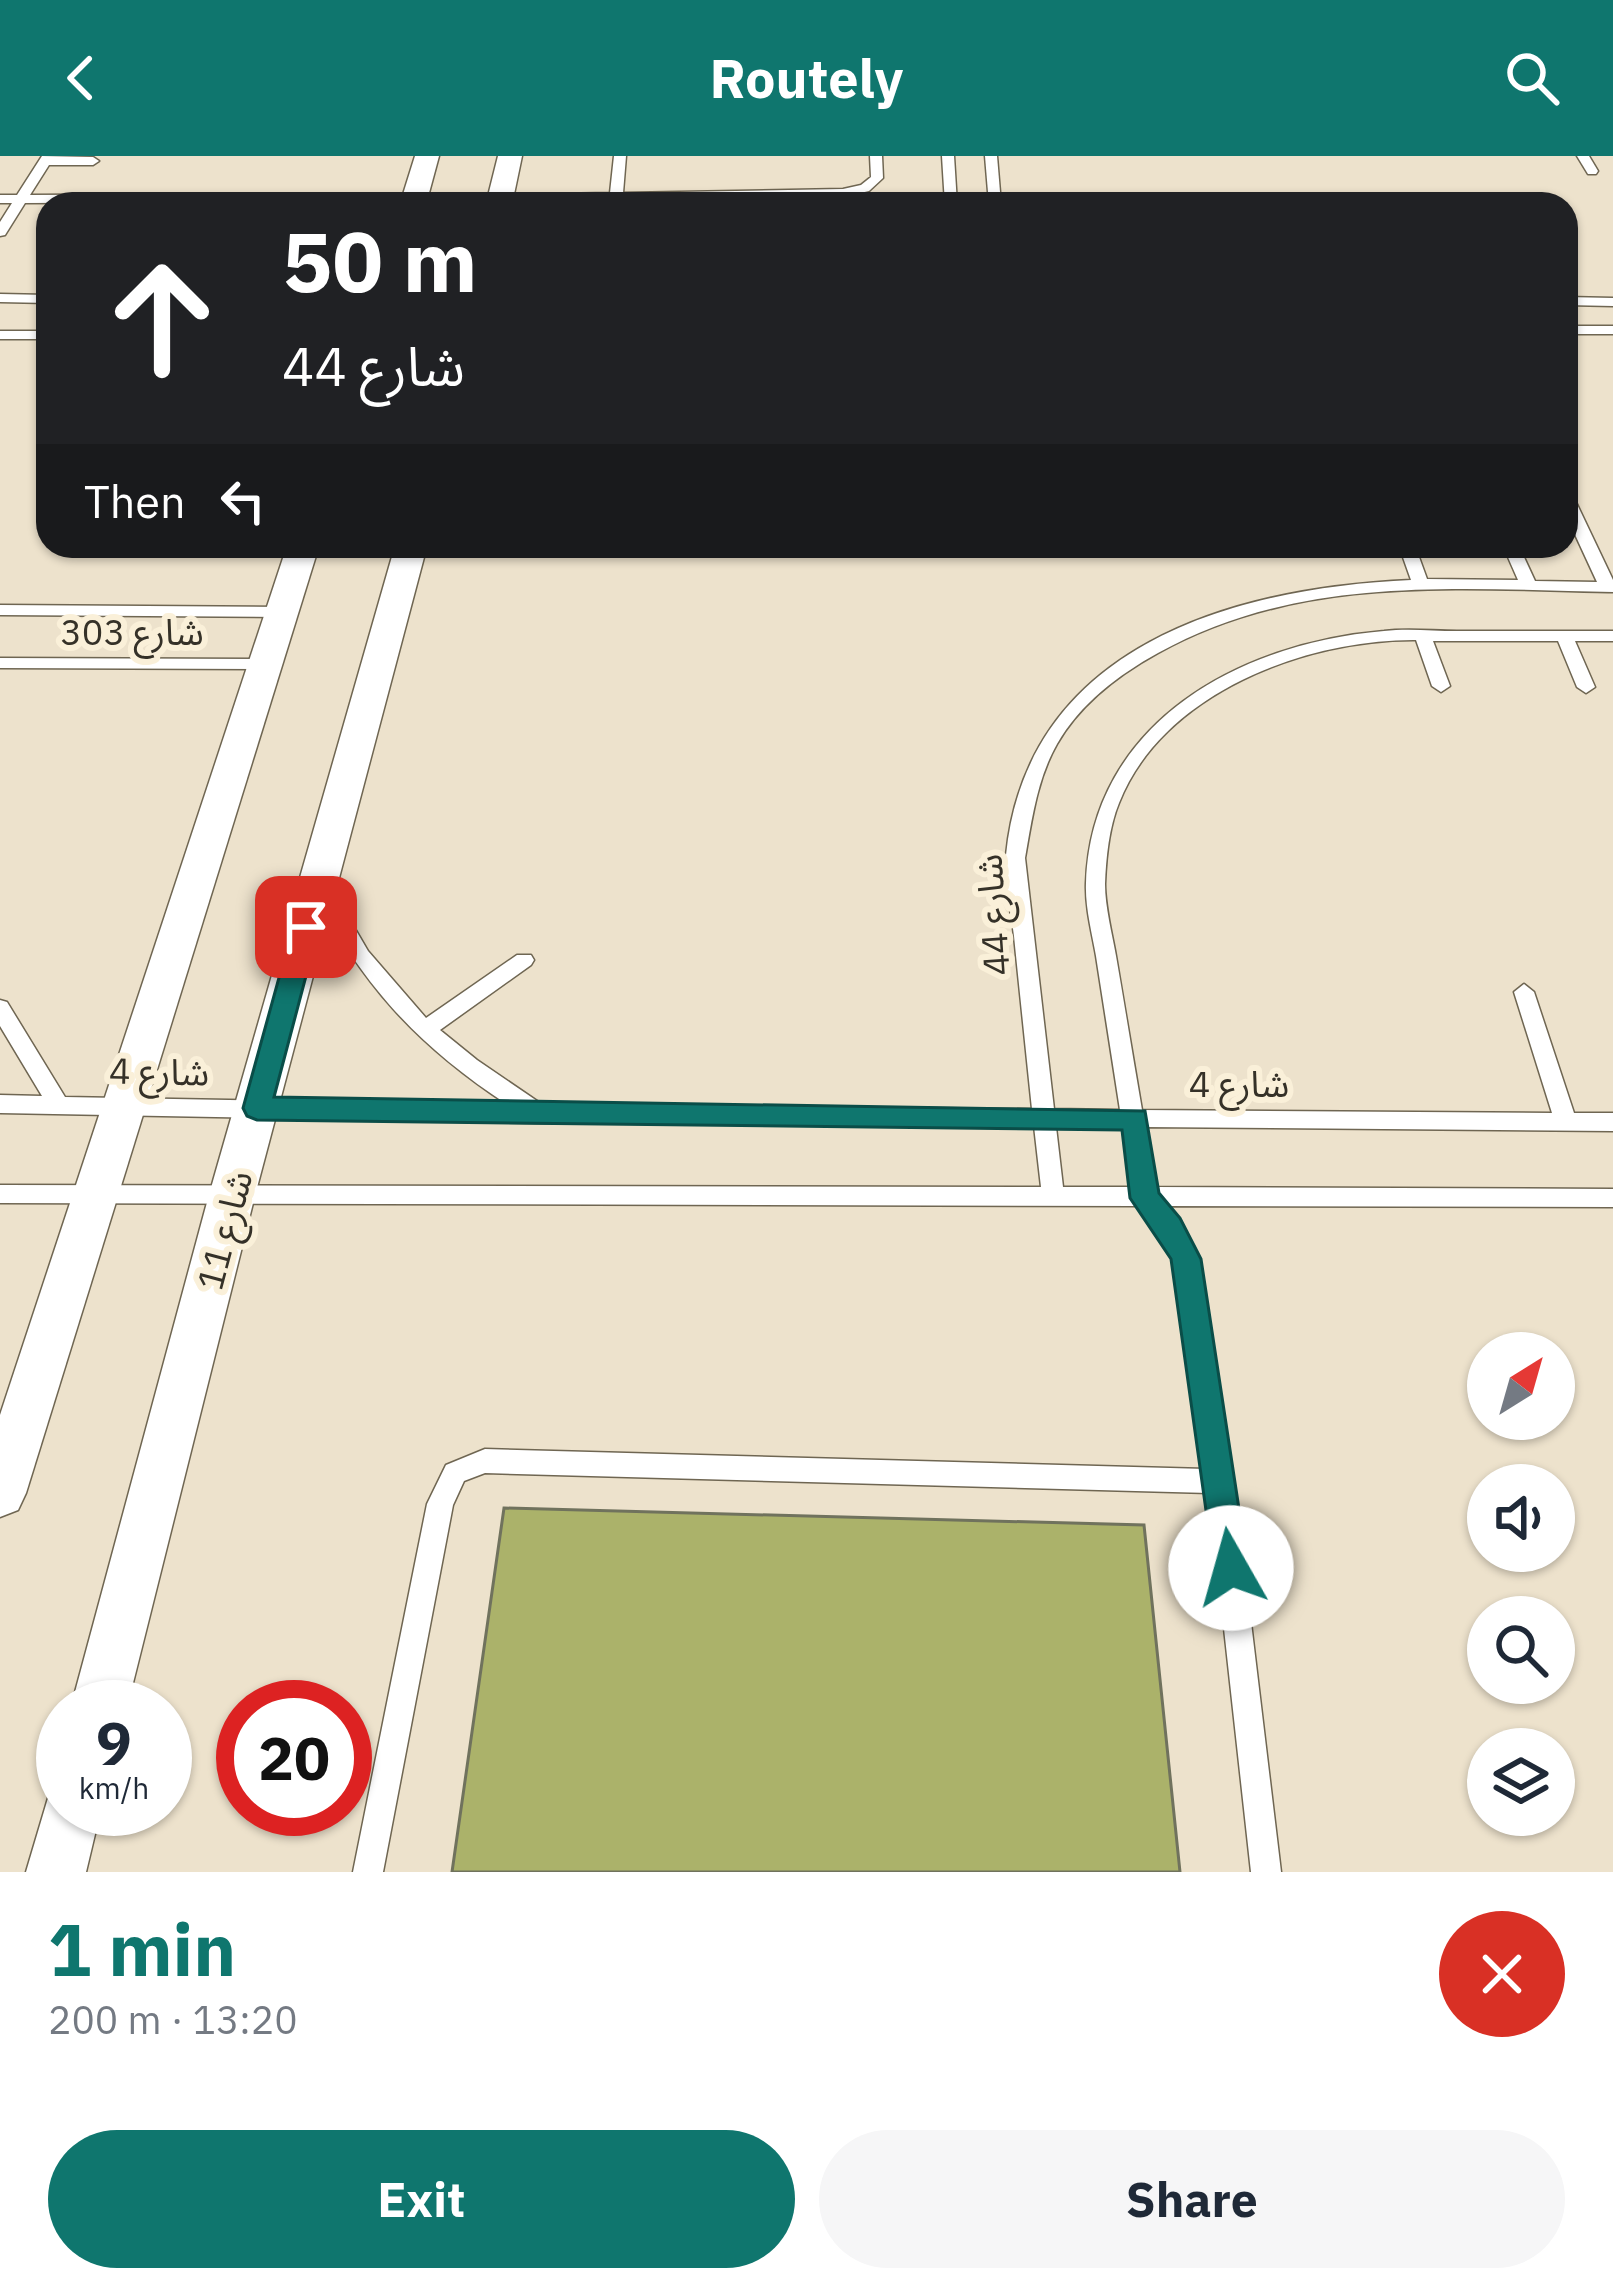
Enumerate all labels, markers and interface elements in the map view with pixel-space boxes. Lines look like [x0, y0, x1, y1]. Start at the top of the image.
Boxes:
text: Routely [710, 43, 903, 113]
icon: back [48, 45, 114, 111]
icon: search [1499, 45, 1565, 111]
text: 50 m [282, 206, 478, 315]
icon: ahead [84, 240, 240, 396]
text: شارع 44 [282, 331, 465, 401]
icon: left [210, 468, 276, 534]
text: Then [84, 472, 186, 530]
street label: شارع 303 [60, 608, 204, 659]
street label: شارع 44 [964, 852, 1024, 977]
pin [255, 876, 357, 978]
icon: arrive [273, 894, 339, 960]
street label: شارع 4 [108, 1047, 210, 1099]
street label: شارع 4 [1189, 1060, 1289, 1111]
street label: شارع 11 [186, 1165, 266, 1296]
north arrow [1467, 1332, 1575, 1440]
map controls [1467, 1332, 1575, 1836]
button: sound [1467, 1464, 1575, 1572]
position arrow [1168, 1505, 1294, 1631]
button: search [1467, 1596, 1575, 1704]
speed limit sign: 20 [216, 1680, 372, 1836]
text: 9 [96, 1703, 132, 1782]
button: layers [1467, 1728, 1575, 1836]
text: km/h [79, 1768, 149, 1807]
text: 1 min [48, 1902, 236, 1996]
button: close [1439, 1911, 1565, 2037]
text: 200 m · 13:20 [48, 1994, 298, 2045]
button: Exit [48, 2130, 795, 2268]
button: Share [819, 2130, 1565, 2268]

